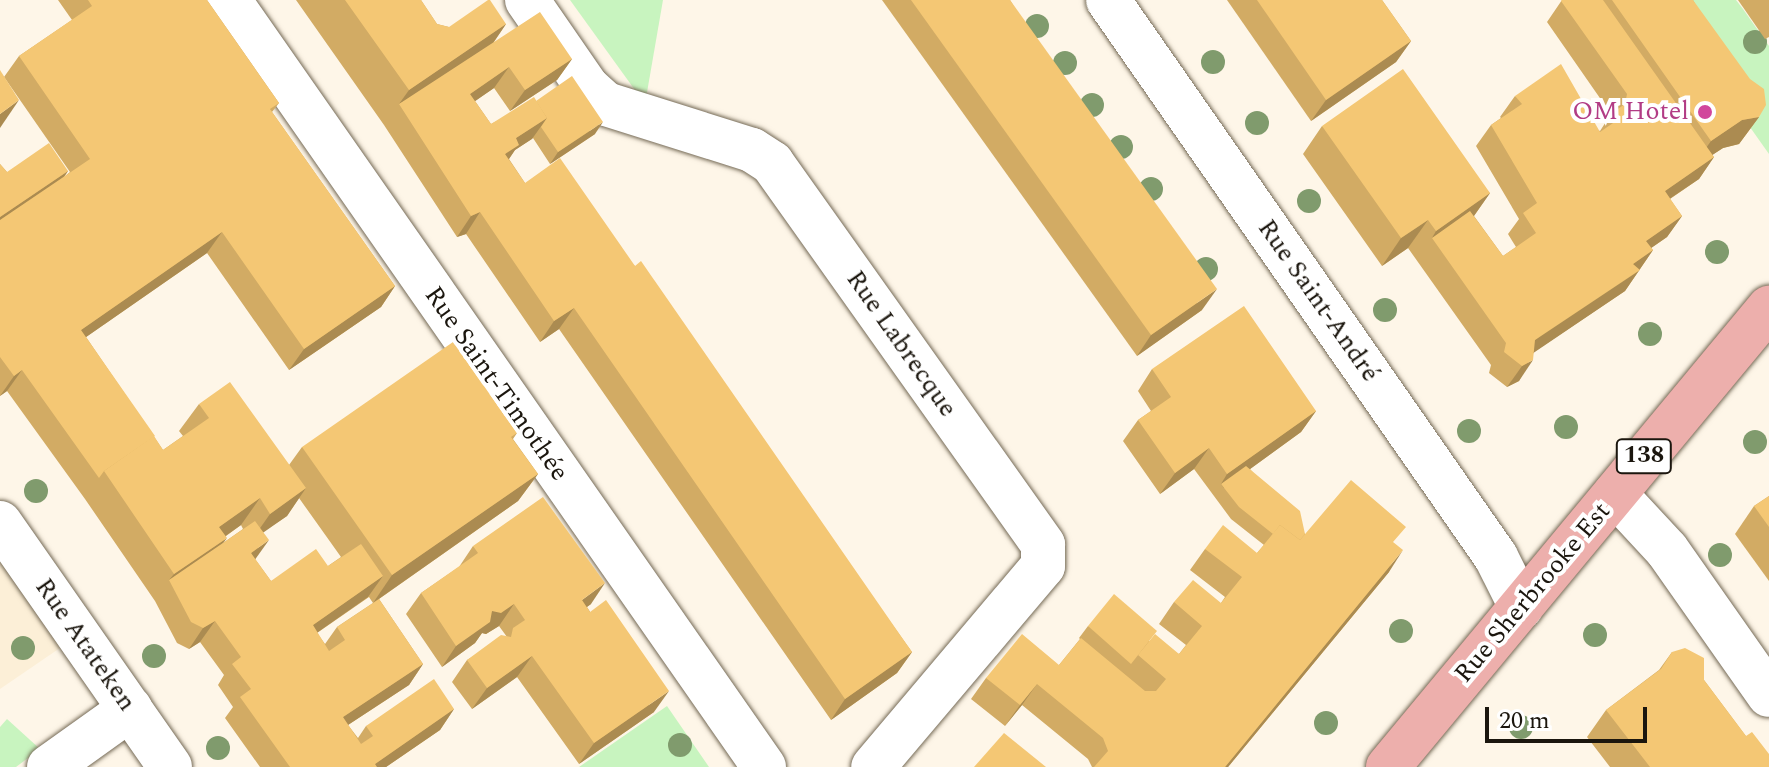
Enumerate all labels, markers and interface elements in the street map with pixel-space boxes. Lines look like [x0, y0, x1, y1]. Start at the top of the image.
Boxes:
place label: OM Hotel [1572, 96, 1689, 128]
marker: OM Hotel [1696, 103, 1714, 121]
street label: Rue Saint-André [1250, 214, 1386, 388]
street label: Rue Labrecque [839, 265, 963, 423]
street label: Rue Saint-Timothée [417, 281, 575, 487]
road number: 138 [1614, 436, 1674, 476]
street label: Rue Sherbrooke Est [1448, 496, 1618, 690]
street label: Rue Atateken [28, 573, 142, 717]
scale bar [1489, 691, 1651, 741]
text: 20 m [1499, 703, 1550, 739]

